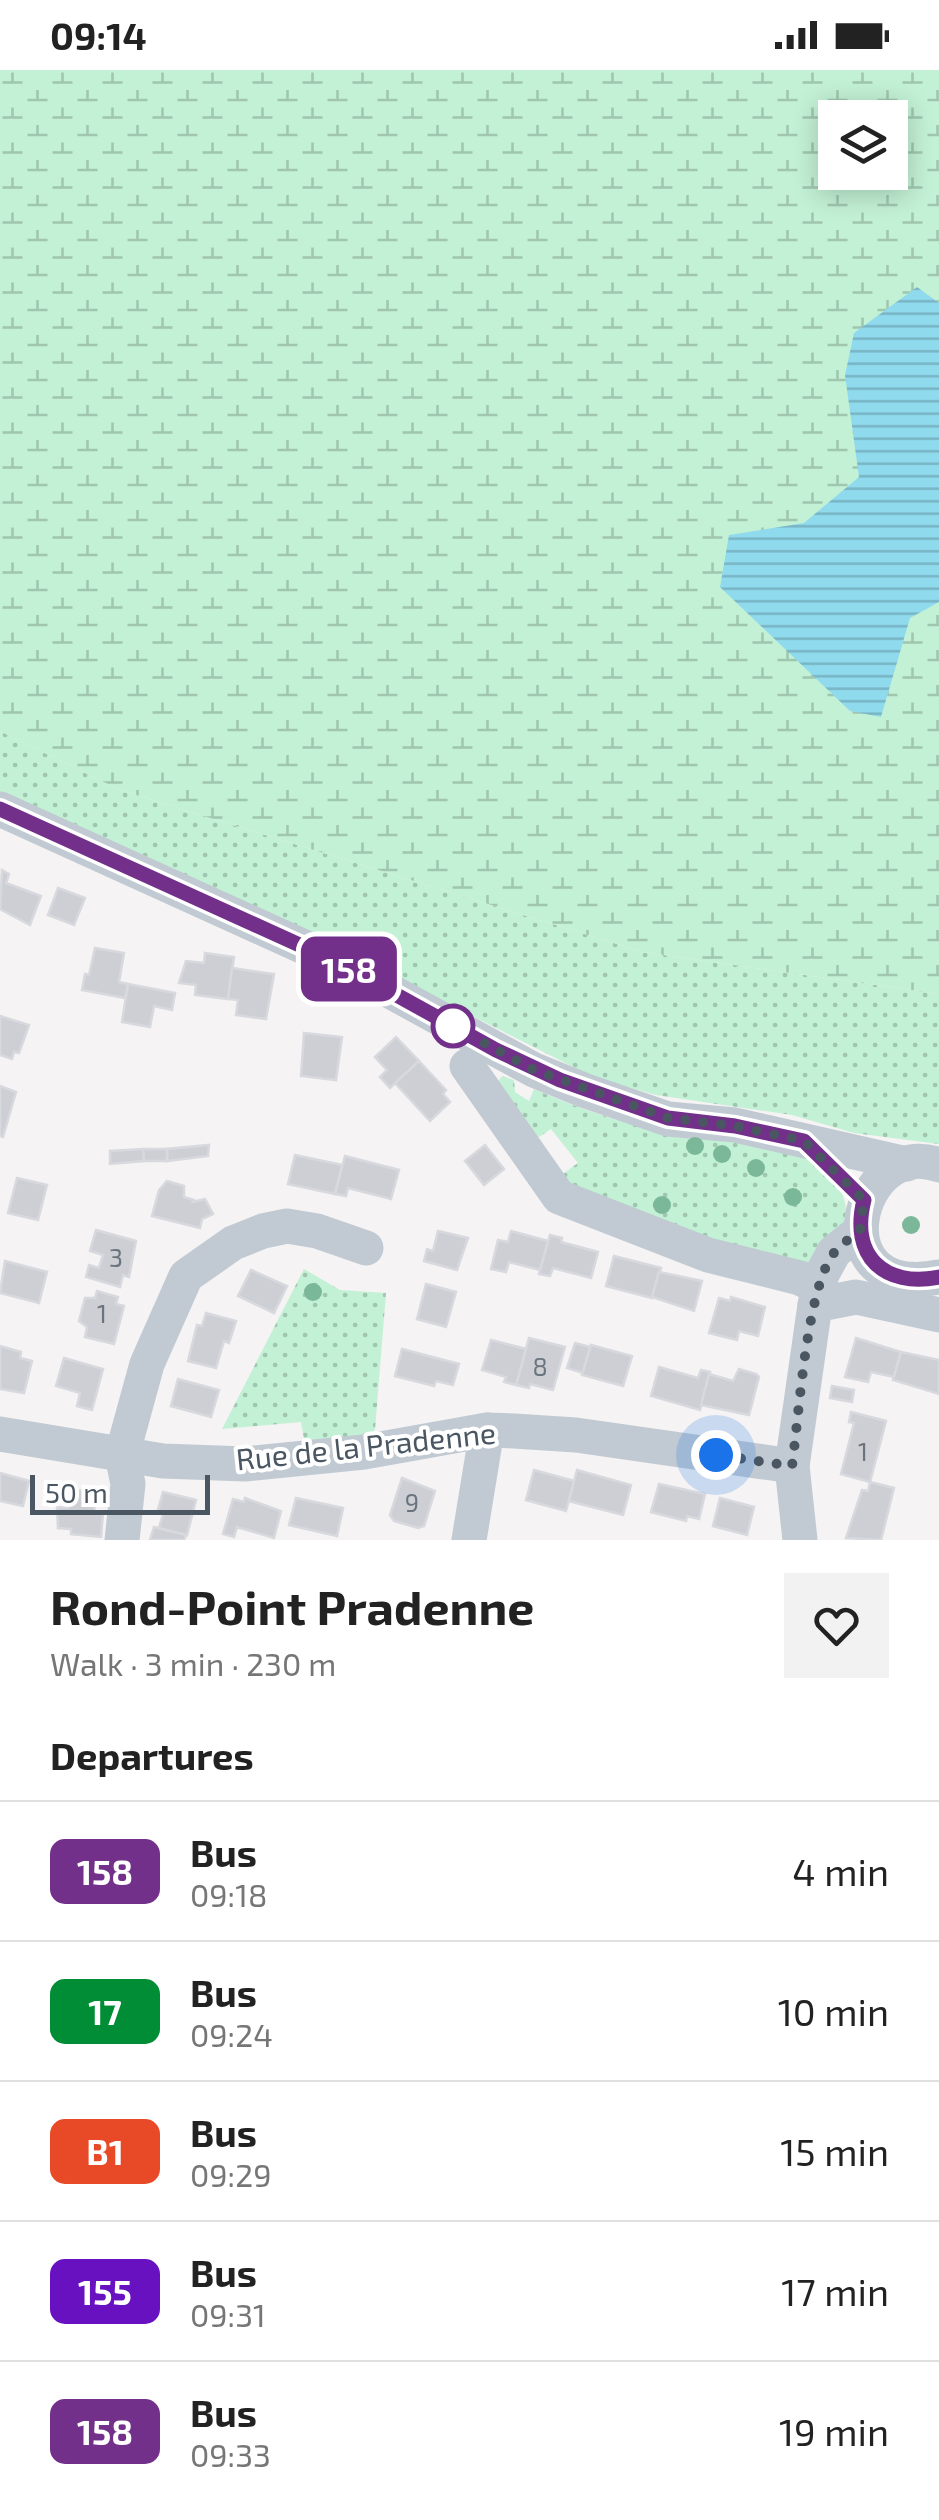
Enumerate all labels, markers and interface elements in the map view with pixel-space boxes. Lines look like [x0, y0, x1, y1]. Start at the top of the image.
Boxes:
text: 09:14 [50, 12, 147, 58]
map controls [818, 100, 908, 190]
button: layers [818, 100, 908, 190]
line badge: 158 [292, 936, 406, 1002]
text: 158 [321, 948, 377, 990]
unlabelled marker [432, 1005, 474, 1047]
house number: 3 [109, 1242, 123, 1272]
house number: 1 [97, 1298, 107, 1328]
house number: 8 [532, 1351, 548, 1381]
street label: Rue de la Pradenne [234, 1413, 497, 1477]
your location [691, 1430, 741, 1480]
house number: 1 [858, 1436, 868, 1466]
scale bar [30, 1470, 210, 1514]
text: 50 m [45, 1475, 108, 1509]
house number: 9 [405, 1487, 419, 1517]
button: heart [784, 1573, 889, 1678]
text: Rond-Point Pradenne [50, 1577, 534, 1635]
text: Walk · 3 min · 230 m [50, 1644, 336, 1682]
text: Departures [50, 1732, 254, 1778]
text: Bus [190, 1829, 257, 1875]
text: 4 min [792, 1848, 889, 1894]
text: 158 [77, 1850, 133, 1892]
text: 09:18 [190, 1875, 267, 1913]
text: Bus [190, 1969, 257, 2015]
text: 10 min [778, 1988, 889, 2034]
text: 17 [88, 1990, 122, 2032]
text: 09:24 [190, 2015, 273, 2053]
text: Bus [190, 2109, 257, 2155]
text: 15 min [780, 2128, 889, 2174]
text: B1 [86, 2130, 124, 2172]
text: 09:29 [190, 2155, 271, 2193]
text: Bus [190, 2249, 257, 2295]
text: 17 min [781, 2268, 889, 2314]
text: 155 [78, 2270, 132, 2312]
text: 09:31 [190, 2295, 266, 2333]
text: Bus [190, 2389, 257, 2435]
text: 19 min [779, 2408, 889, 2454]
text: 158 [77, 2410, 133, 2452]
text: 09:33 [190, 2435, 271, 2473]

